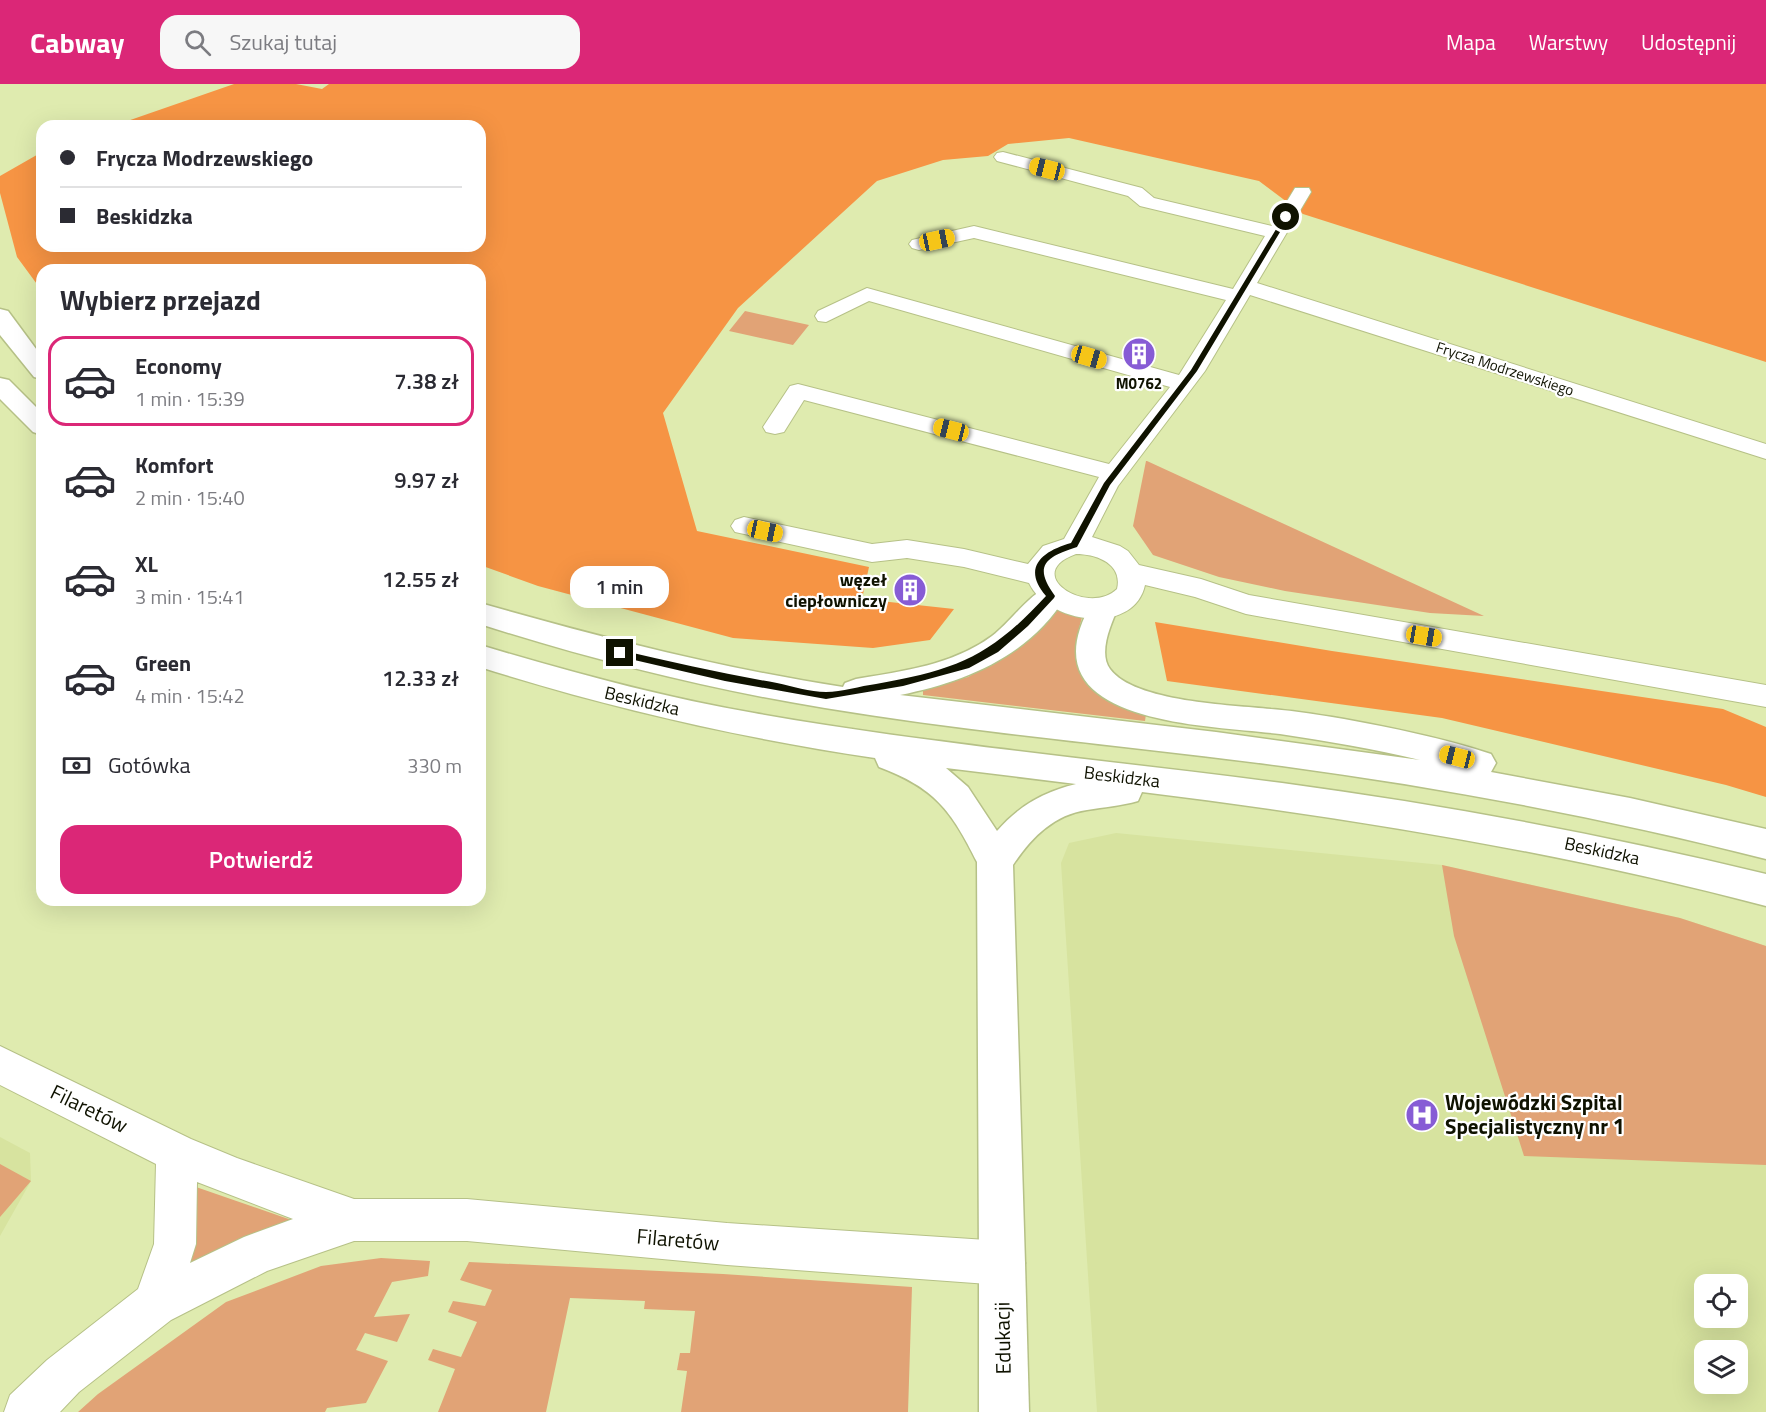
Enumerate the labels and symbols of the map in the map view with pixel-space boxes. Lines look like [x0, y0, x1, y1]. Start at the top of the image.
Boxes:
car [1027, 156, 1067, 182]
route start [1272, 203, 1299, 230]
car [918, 227, 956, 253]
street label: Frycza Modrzewskiego [1433, 335, 1577, 402]
building icon: M0762 [1121, 336, 1157, 372]
car [1069, 343, 1109, 371]
place label: M0762 [1116, 372, 1162, 395]
car [931, 417, 971, 443]
car [746, 518, 784, 544]
callout: 1 min [570, 566, 670, 608]
place label: węzeł ciepłowniczy [785, 566, 887, 614]
building icon: węzeł ciepłowniczy [892, 572, 928, 608]
car [1405, 624, 1443, 648]
route end [606, 639, 633, 666]
street label: Beskidzka [602, 679, 682, 722]
car [1437, 744, 1477, 770]
street label: Beskidzka [1082, 758, 1162, 795]
street label: Beskidzka [1562, 829, 1642, 872]
street label: Filaretów [45, 1076, 134, 1141]
place label: Wojewódzki Szpital Specjalistyczny nr 1 [1445, 1086, 1624, 1142]
hospital icon: Wojewódzki Szpital Specjalistyczny nr 1 [1404, 1097, 1440, 1133]
street label: Filaretów [635, 1219, 721, 1259]
street label: Edukacji [985, 1301, 1019, 1375]

